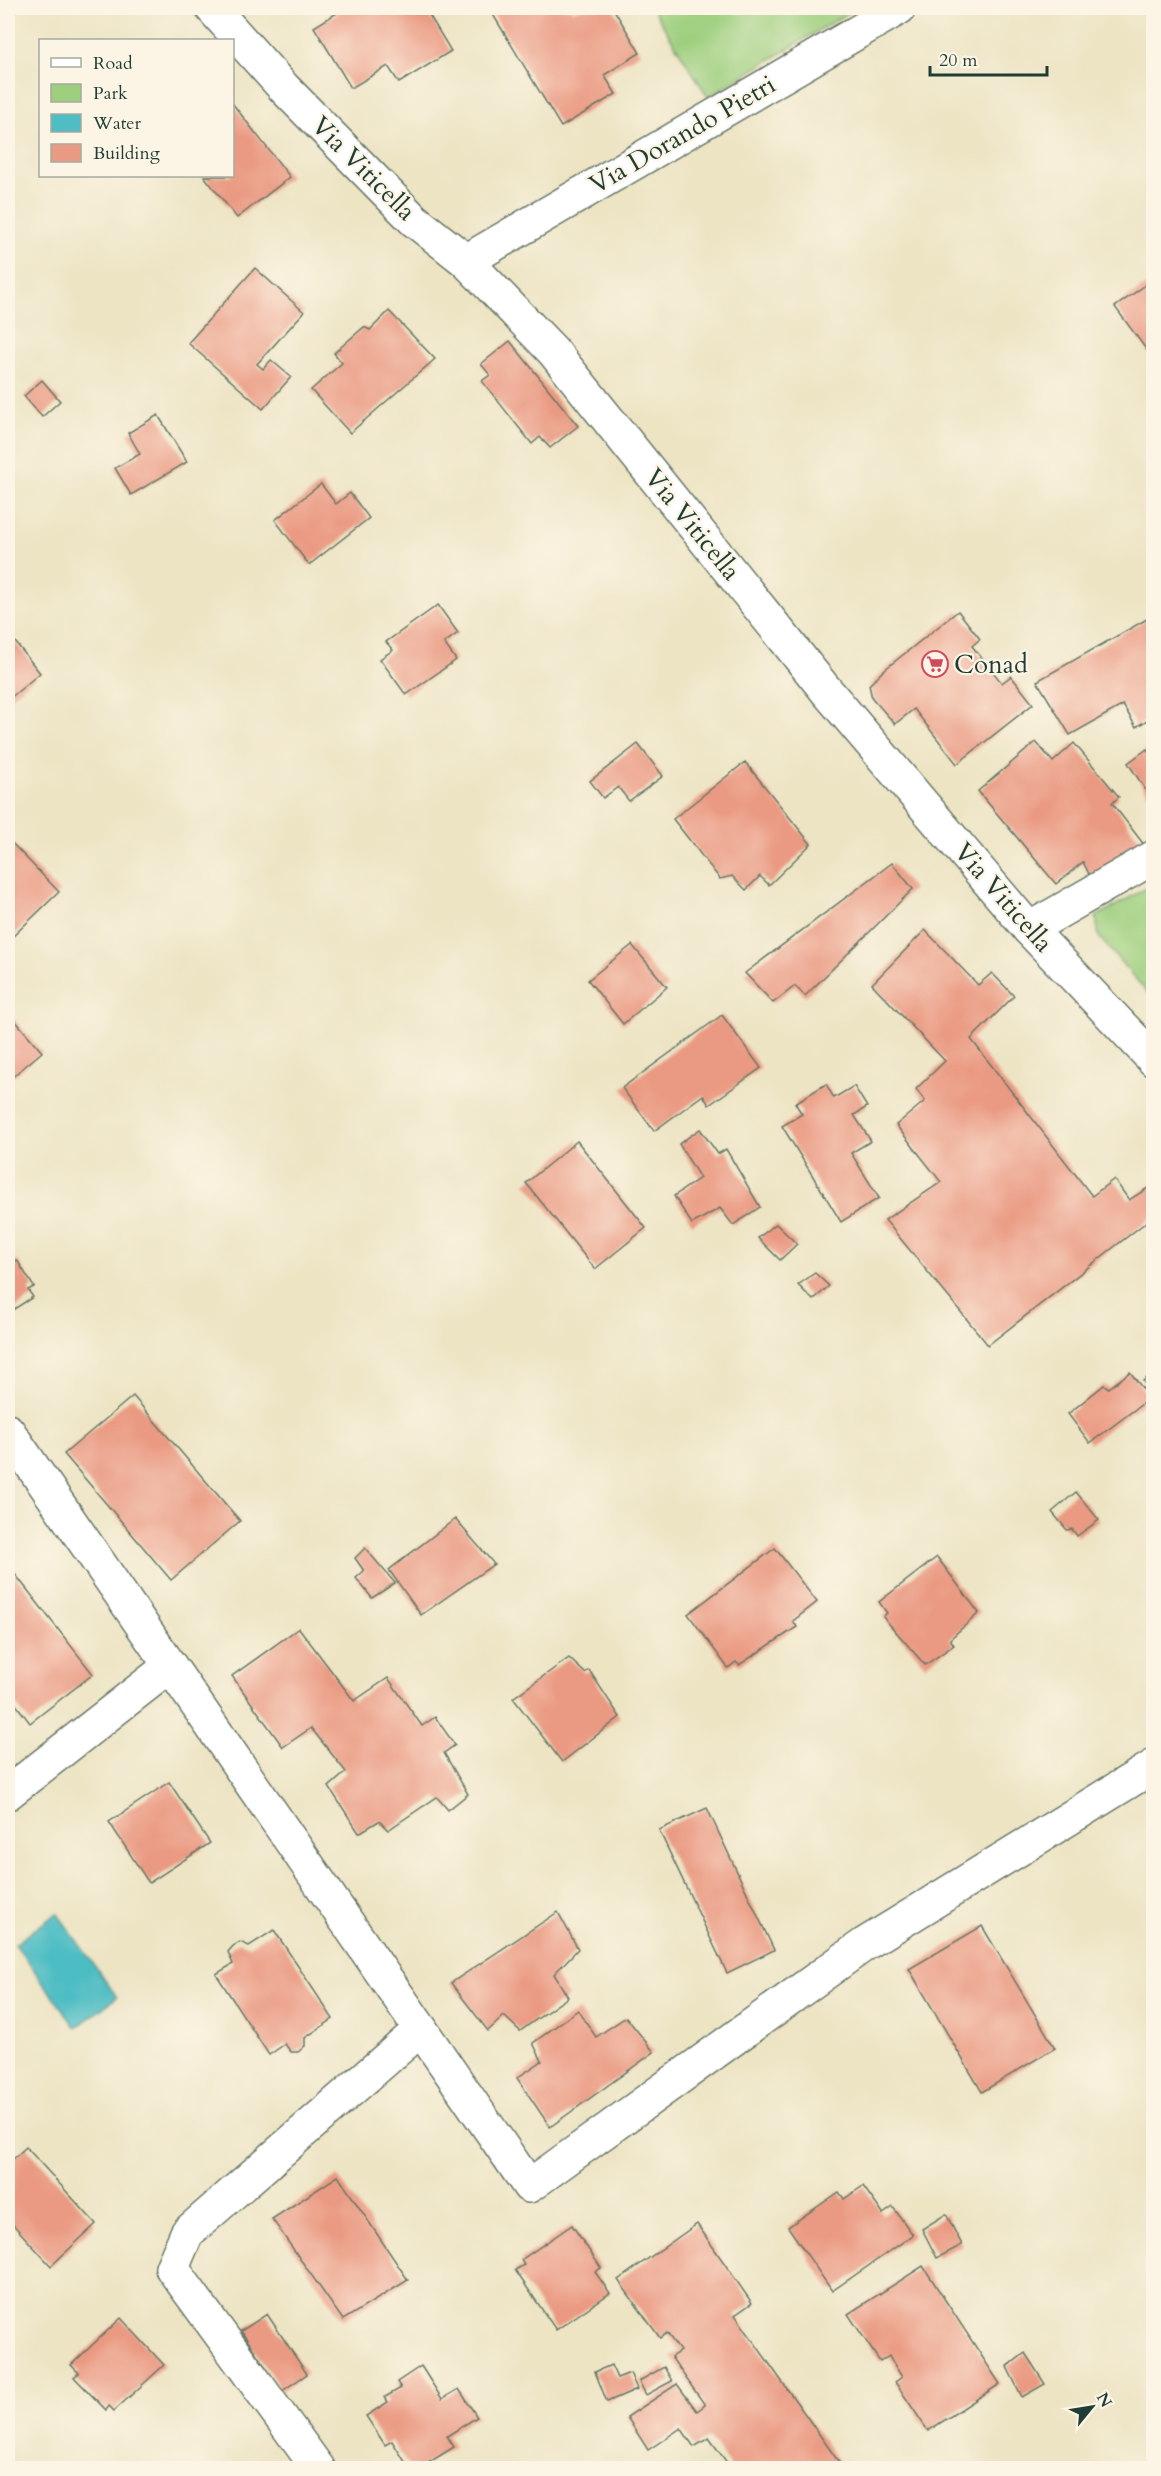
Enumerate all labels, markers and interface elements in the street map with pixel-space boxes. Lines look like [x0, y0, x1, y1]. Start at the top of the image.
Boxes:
legend [39, 39, 234, 177]
scale bar [930, 39, 1047, 77]
text: 20 m [939, 48, 978, 73]
text: Road [93, 51, 133, 76]
street label: Via Dorando Pietri [583, 67, 782, 202]
text: Park [93, 81, 128, 106]
street label: Via Viticella [304, 108, 424, 228]
text: Water [92, 111, 142, 136]
text: Building [93, 141, 161, 166]
street label: Via Viticella [637, 461, 749, 588]
place label: Conad [954, 647, 1028, 682]
supermarket icon: Conad [920, 649, 950, 679]
street label: Via Viticella [946, 835, 1061, 960]
north arrow [1062, 2377, 1122, 2437]
text: N [1091, 2388, 1117, 2412]

